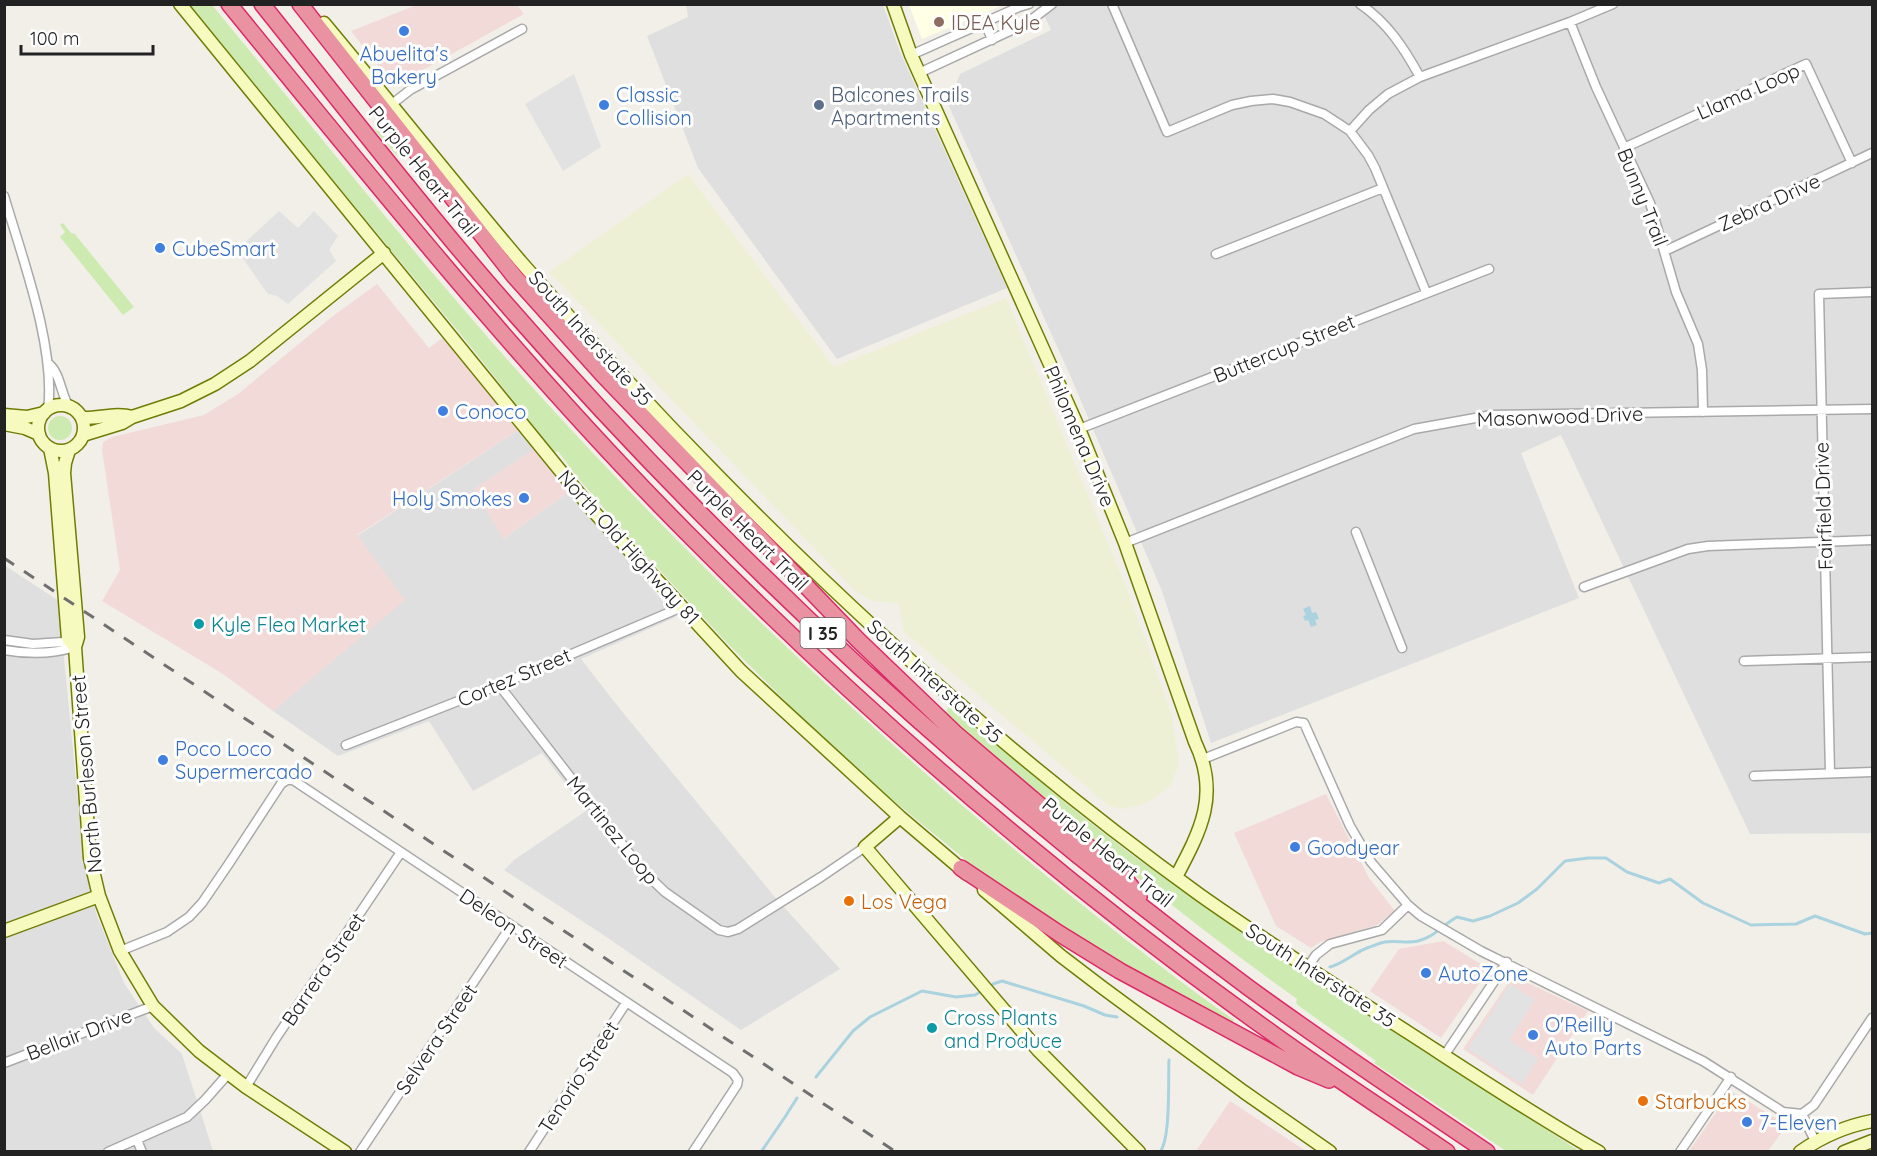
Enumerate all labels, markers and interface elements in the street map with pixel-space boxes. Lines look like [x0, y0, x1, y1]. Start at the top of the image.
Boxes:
place label: IDEA Kyle [951, 10, 1040, 35]
marker: IDEA Kyle [932, 15, 946, 29]
scale bar [21, 18, 153, 56]
marker: Abuelita's Bakery [397, 24, 411, 38]
text: 100 m [30, 27, 79, 50]
place label: Abuelita's Bakery [360, 41, 448, 89]
street label: Llama Loop [1693, 57, 1803, 125]
place label: Classic Collision [616, 82, 692, 130]
place label: Balcones Trails Apartments [831, 82, 969, 130]
marker: Classic Collision [597, 98, 611, 112]
marker: Balcones Trails Apartments [812, 98, 826, 112]
street label: Purple Heart Trail [364, 100, 484, 242]
street label: Bunny Trail [1612, 144, 1674, 250]
street label: Zebra Drive [1714, 168, 1824, 236]
place label: CubeSmart [172, 236, 276, 261]
marker: CubeSmart [153, 241, 167, 255]
street label: South Interstate 35 [524, 265, 658, 411]
street label: Buttercup Street [1210, 308, 1359, 388]
street label: Philomena Drive [1039, 362, 1121, 510]
place label: Conoco [455, 399, 526, 424]
street label: Masonwood Drive [1476, 401, 1644, 431]
marker: Conoco [436, 404, 450, 418]
street label: Fairfield Drive [1808, 442, 1838, 570]
street label: North Old Highway 81 [553, 464, 705, 630]
street label: Purple Heart Trail [682, 464, 814, 596]
place label: Holy Smokes [392, 486, 512, 511]
marker: Holy Smokes [517, 491, 531, 505]
place label: Kyle Flea Market [211, 612, 366, 637]
street label: South Interstate 35 [862, 614, 1008, 748]
marker: Kyle Flea Market [192, 617, 206, 631]
road number: I 35 [800, 618, 846, 648]
street label: Cortez Street [454, 642, 575, 712]
street label: North Burleson Street [65, 674, 107, 874]
place label: Poco Loco Supermercado [175, 736, 312, 784]
marker: Poco Loco Supermercado [156, 753, 170, 767]
street label: Martinez Loop [562, 771, 664, 889]
street label: Purple Heart Trail [1037, 792, 1179, 912]
place label: Goodyear [1307, 835, 1400, 860]
marker: Goodyear [1288, 840, 1302, 854]
street label: Deleon Street [455, 883, 573, 974]
place label: Los Vega [861, 889, 947, 914]
marker: Los Vega [842, 894, 856, 908]
street label: Barrera Street [276, 907, 370, 1030]
street label: South Interstate 35 [1241, 917, 1401, 1033]
place label: AutoZone [1438, 961, 1528, 986]
marker: AutoZone [1419, 966, 1433, 980]
street label: Selvera Street [390, 979, 482, 1099]
street label: Bellair Drive [23, 1002, 135, 1066]
place label: Cross Plants and Produce [944, 1005, 1062, 1053]
place label: O'Reilly Auto Parts [1545, 1012, 1642, 1060]
street label: Tenorio Street [532, 1016, 624, 1138]
marker: Cross Plants and Produce [925, 1021, 939, 1035]
marker: O'Reilly Auto Parts [1526, 1028, 1540, 1042]
place label: Starbucks [1655, 1089, 1747, 1114]
marker: Starbucks [1636, 1094, 1650, 1108]
place label: 7-Eleven [1759, 1110, 1837, 1135]
marker: 7-Eleven [1740, 1115, 1754, 1129]

